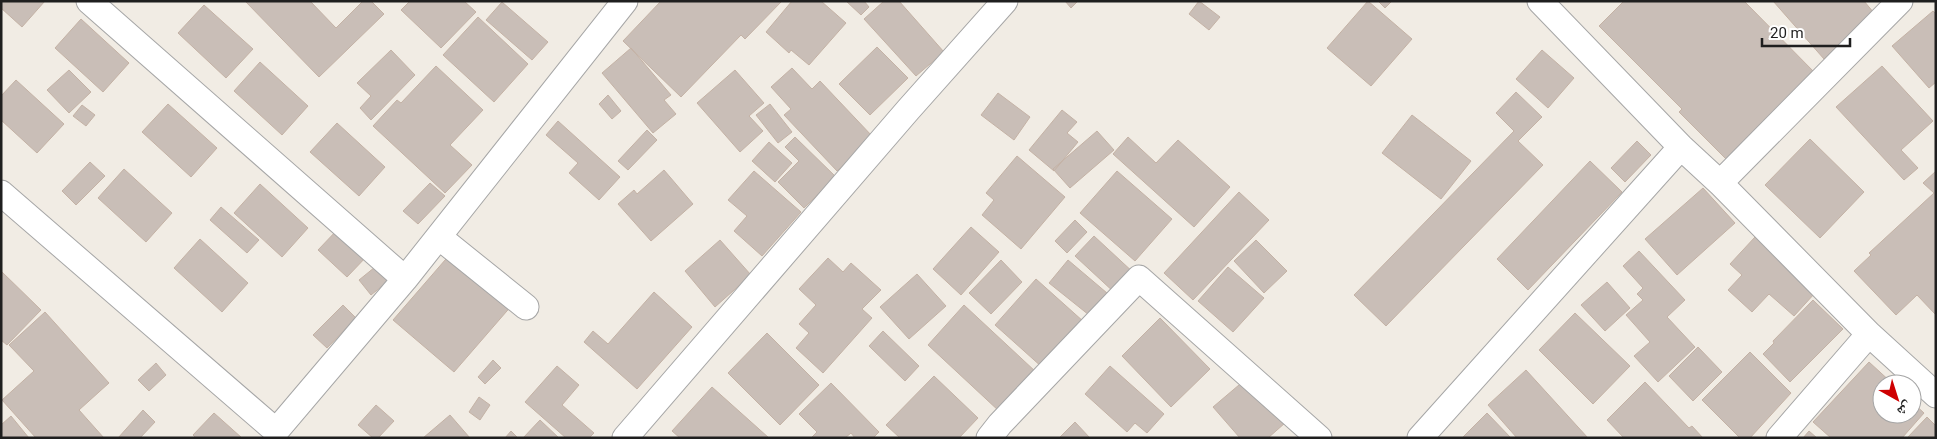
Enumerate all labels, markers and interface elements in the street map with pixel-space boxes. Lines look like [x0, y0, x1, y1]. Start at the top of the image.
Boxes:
scale bar [1762, 15, 1850, 47]
text: 20 m [1770, 24, 1804, 42]
north arrow [1872, 374, 1922, 424]
text: ش [1894, 397, 1916, 420]

